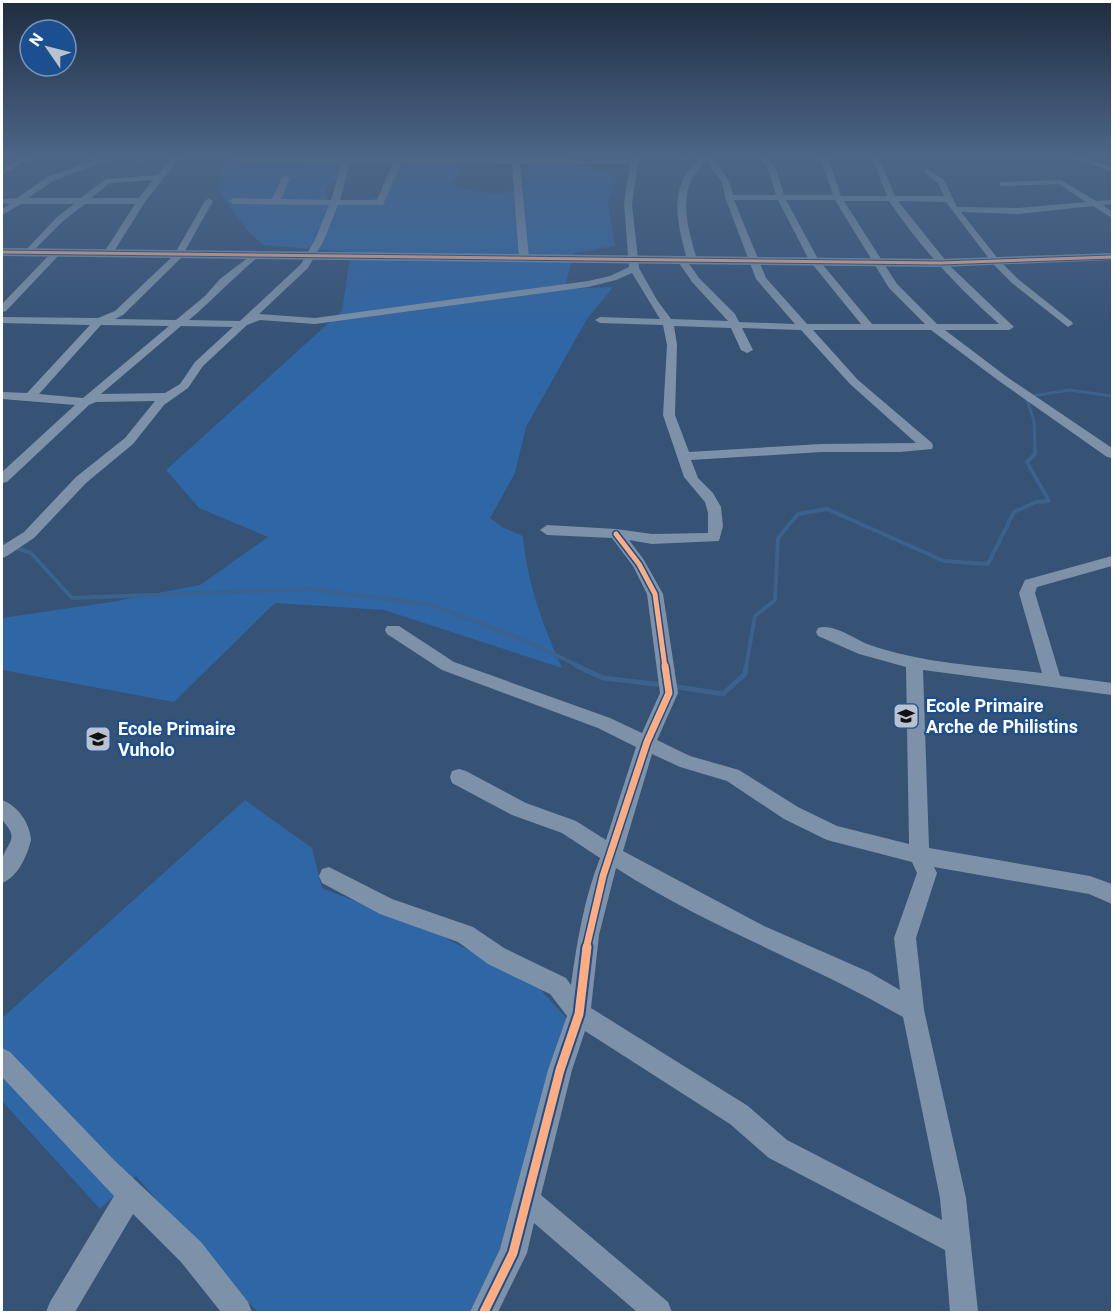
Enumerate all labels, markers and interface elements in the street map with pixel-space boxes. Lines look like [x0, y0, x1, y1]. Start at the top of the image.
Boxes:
north arrow [18, 18, 78, 78]
text: N [25, 30, 47, 50]
place label: Ecole Primaire Arche de Philistins [926, 695, 1078, 737]
school or university icon: Ecole Primaire Arche de Philistins [891, 701, 921, 731]
place label: Ecole Primaire Vuholo [118, 718, 236, 760]
school or university icon: Ecole Primaire Vuholo [83, 724, 113, 754]

